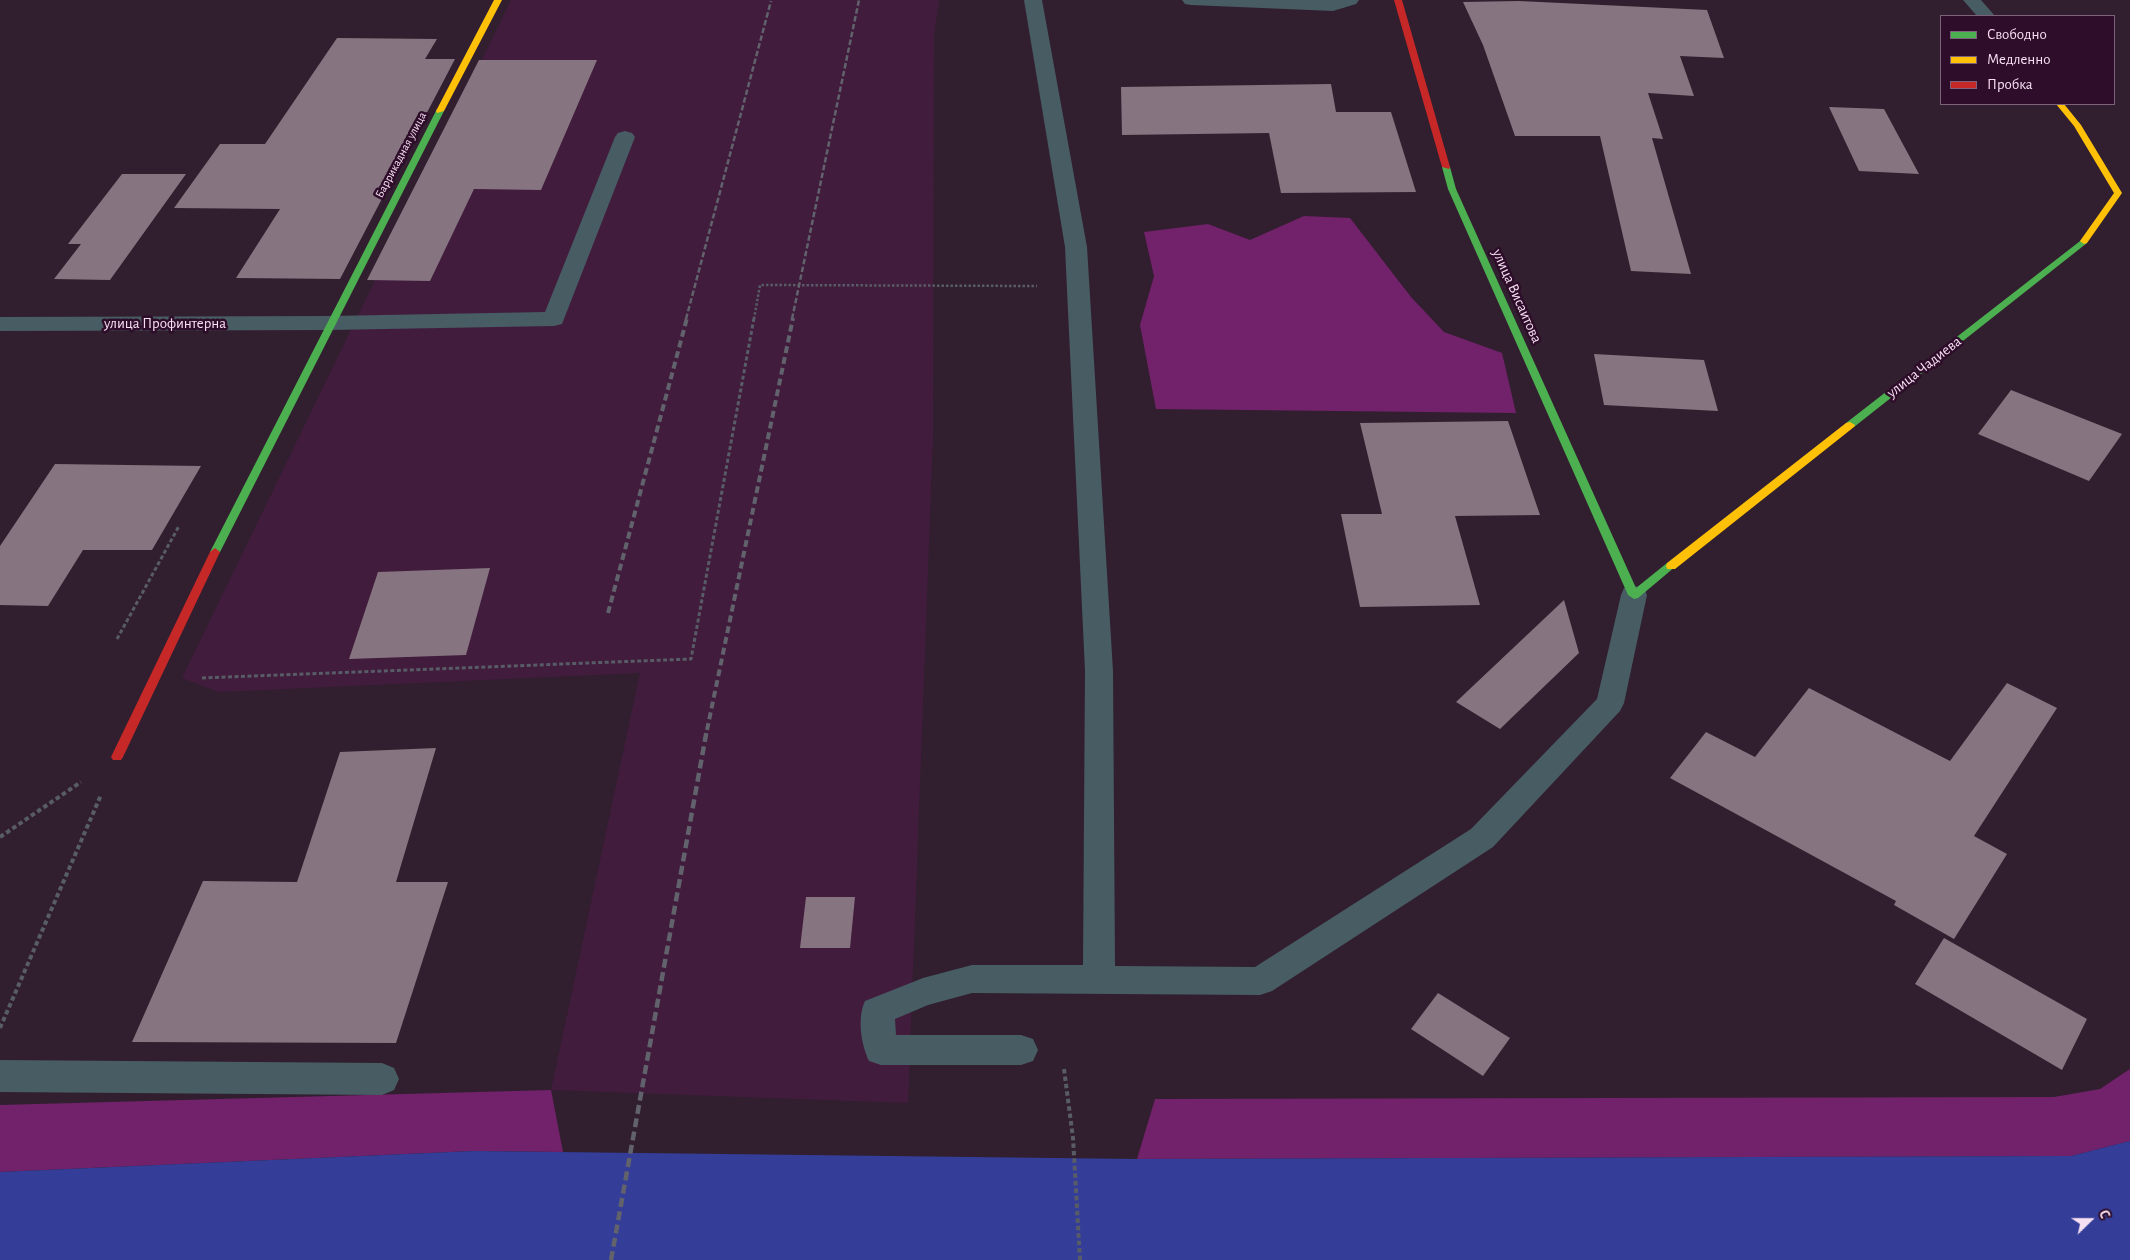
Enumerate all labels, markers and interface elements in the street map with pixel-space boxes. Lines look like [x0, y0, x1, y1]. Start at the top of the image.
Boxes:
legend [1940, 15, 2115, 105]
text: Свободно [1987, 27, 2047, 42]
text: Медленно [1987, 52, 2051, 67]
text: Пробка [1987, 77, 2033, 92]
street label: Баррикадная улица [372, 110, 430, 200]
street label: улица Висаитова [1488, 246, 1546, 346]
street label: улица Профинтерна [104, 314, 226, 332]
street label: улица Чадиева [1883, 332, 1965, 402]
north arrow [2065, 1195, 2115, 1245]
text: С [2096, 1208, 2112, 1221]

